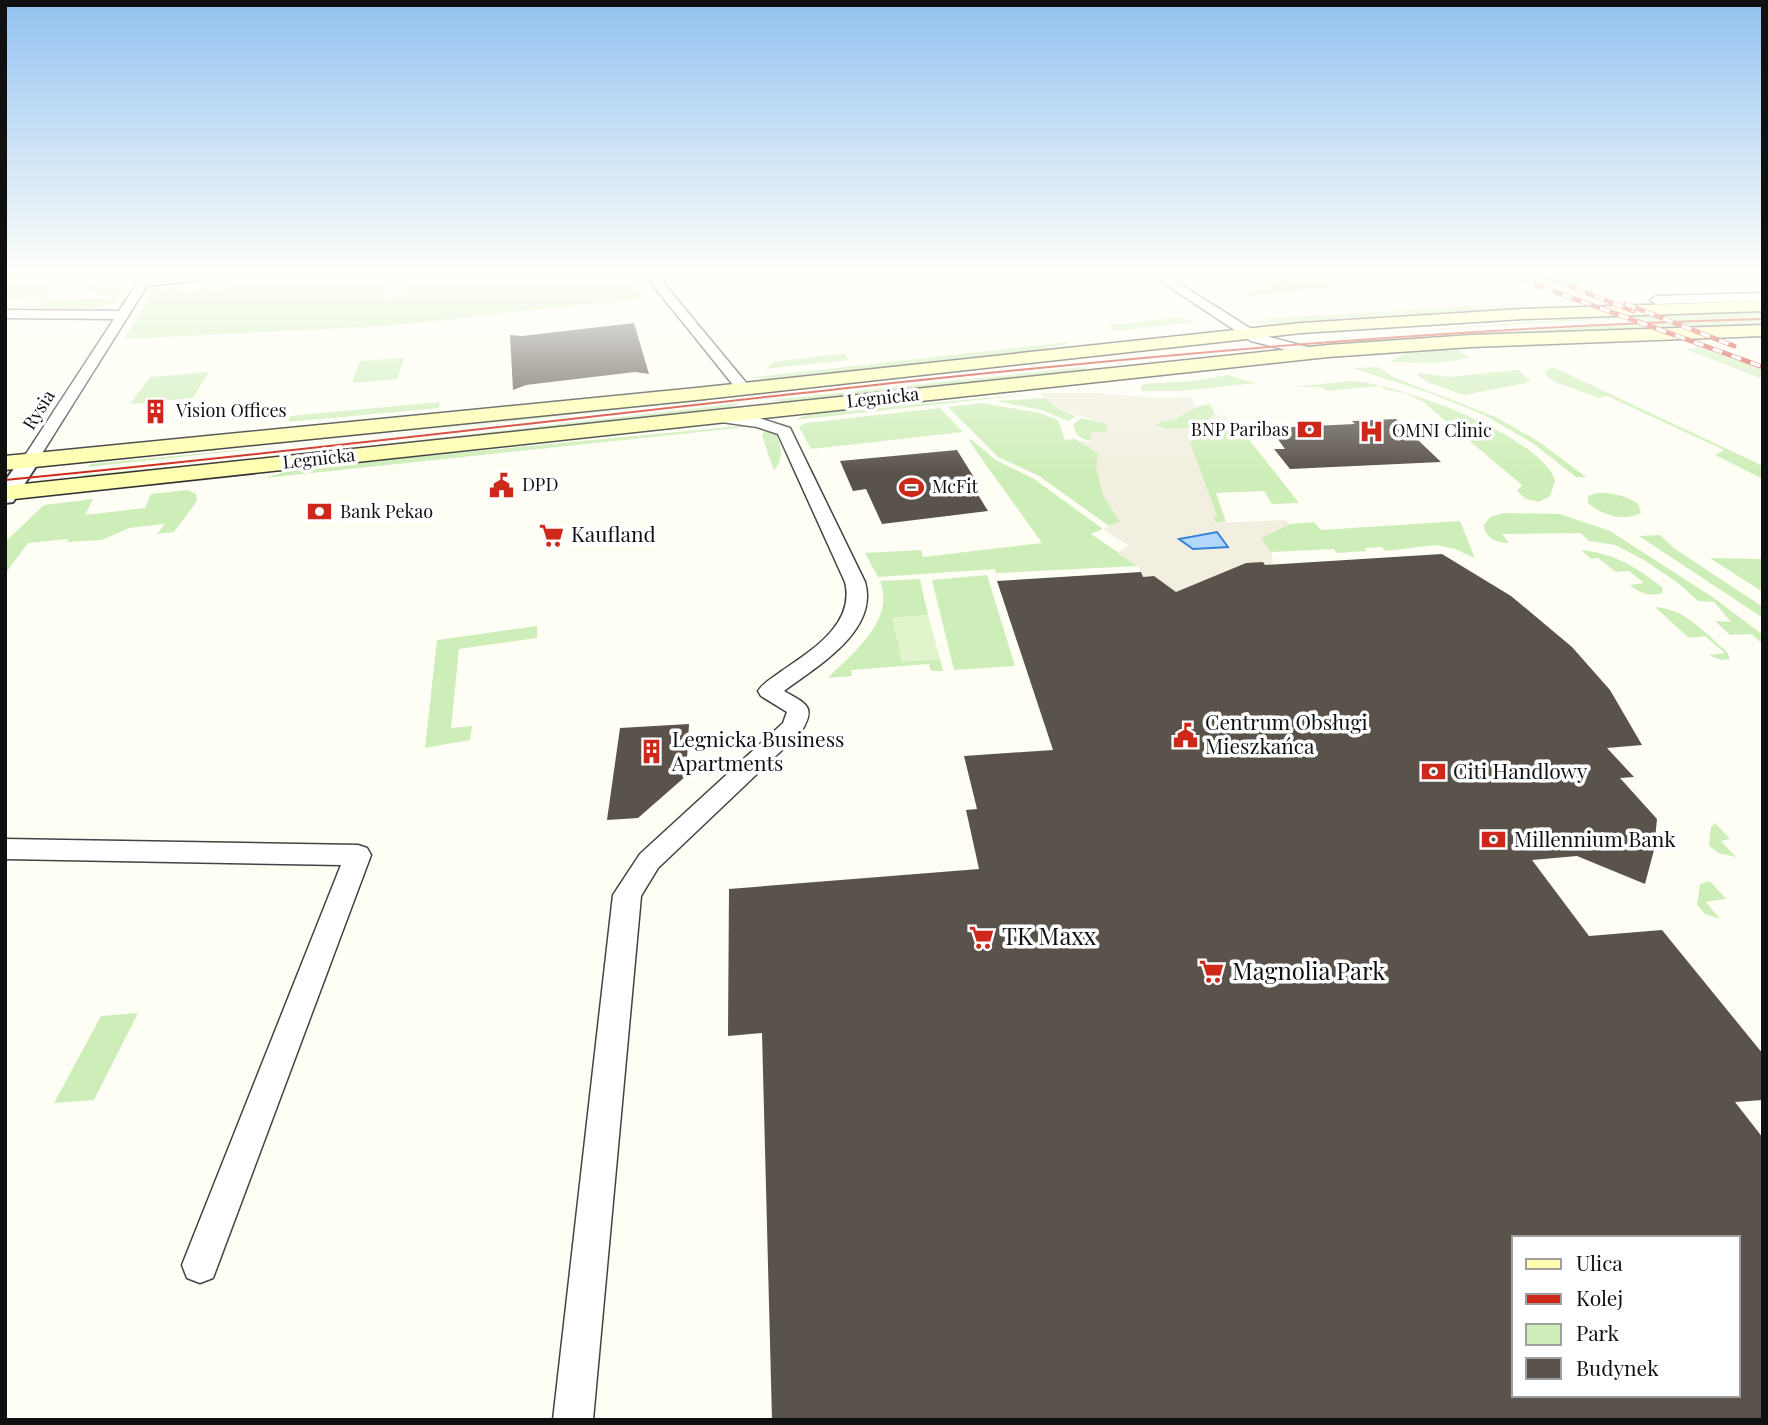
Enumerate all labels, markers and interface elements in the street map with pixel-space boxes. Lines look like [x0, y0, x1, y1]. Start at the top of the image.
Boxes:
street label: Legnicka [846, 381, 920, 413]
street label: Rysia [17, 385, 60, 434]
building icon: Vision Offices [142, 397, 170, 425]
place label: Vision Offices [175, 398, 287, 422]
bank icon: BNP Paribas [1295, 416, 1323, 444]
place label: BNP Paribas [1191, 417, 1289, 441]
hospital icon: OMNI Clinic [1358, 417, 1386, 445]
place label: OMNI Clinic [1392, 418, 1492, 442]
street label: Legnicka [282, 442, 356, 474]
public building icon: DPD [488, 471, 516, 499]
place label: DPD [522, 472, 558, 496]
sports icon: McFit [898, 473, 926, 501]
place label: McFit [932, 474, 979, 498]
bank icon: Bank Pekao [306, 498, 334, 526]
place label: Bank Pekao [340, 499, 433, 523]
place label: Kaufland [571, 519, 656, 547]
supermarket icon: Kaufland [537, 521, 565, 549]
place label: Centrum Obsługi Mieszkańca [1205, 707, 1368, 759]
public building icon: Centrum Obsługi Mieszkańca [1171, 721, 1199, 749]
place label: Legnicka Business Apartments [671, 724, 845, 776]
building icon: Legnicka Business Apartments [638, 738, 666, 766]
place label: Citi Handlowy [1453, 756, 1588, 784]
bank icon: Citi Handlowy [1419, 758, 1447, 786]
place label: Millennium Bank [1514, 824, 1676, 852]
bank icon: Millennium Bank [1480, 826, 1508, 854]
place label: TK Maxx [1002, 919, 1097, 951]
supermarket icon: TK Maxx [968, 923, 996, 951]
place label: Magnolia Park [1232, 954, 1386, 986]
supermarket icon: Magnolia Park [1198, 958, 1226, 986]
legend [1512, 1236, 1740, 1397]
text: Ulica [1576, 1248, 1623, 1276]
text: Kolej [1576, 1283, 1623, 1311]
text: Park [1576, 1318, 1620, 1346]
text: Budynek [1576, 1353, 1659, 1381]

